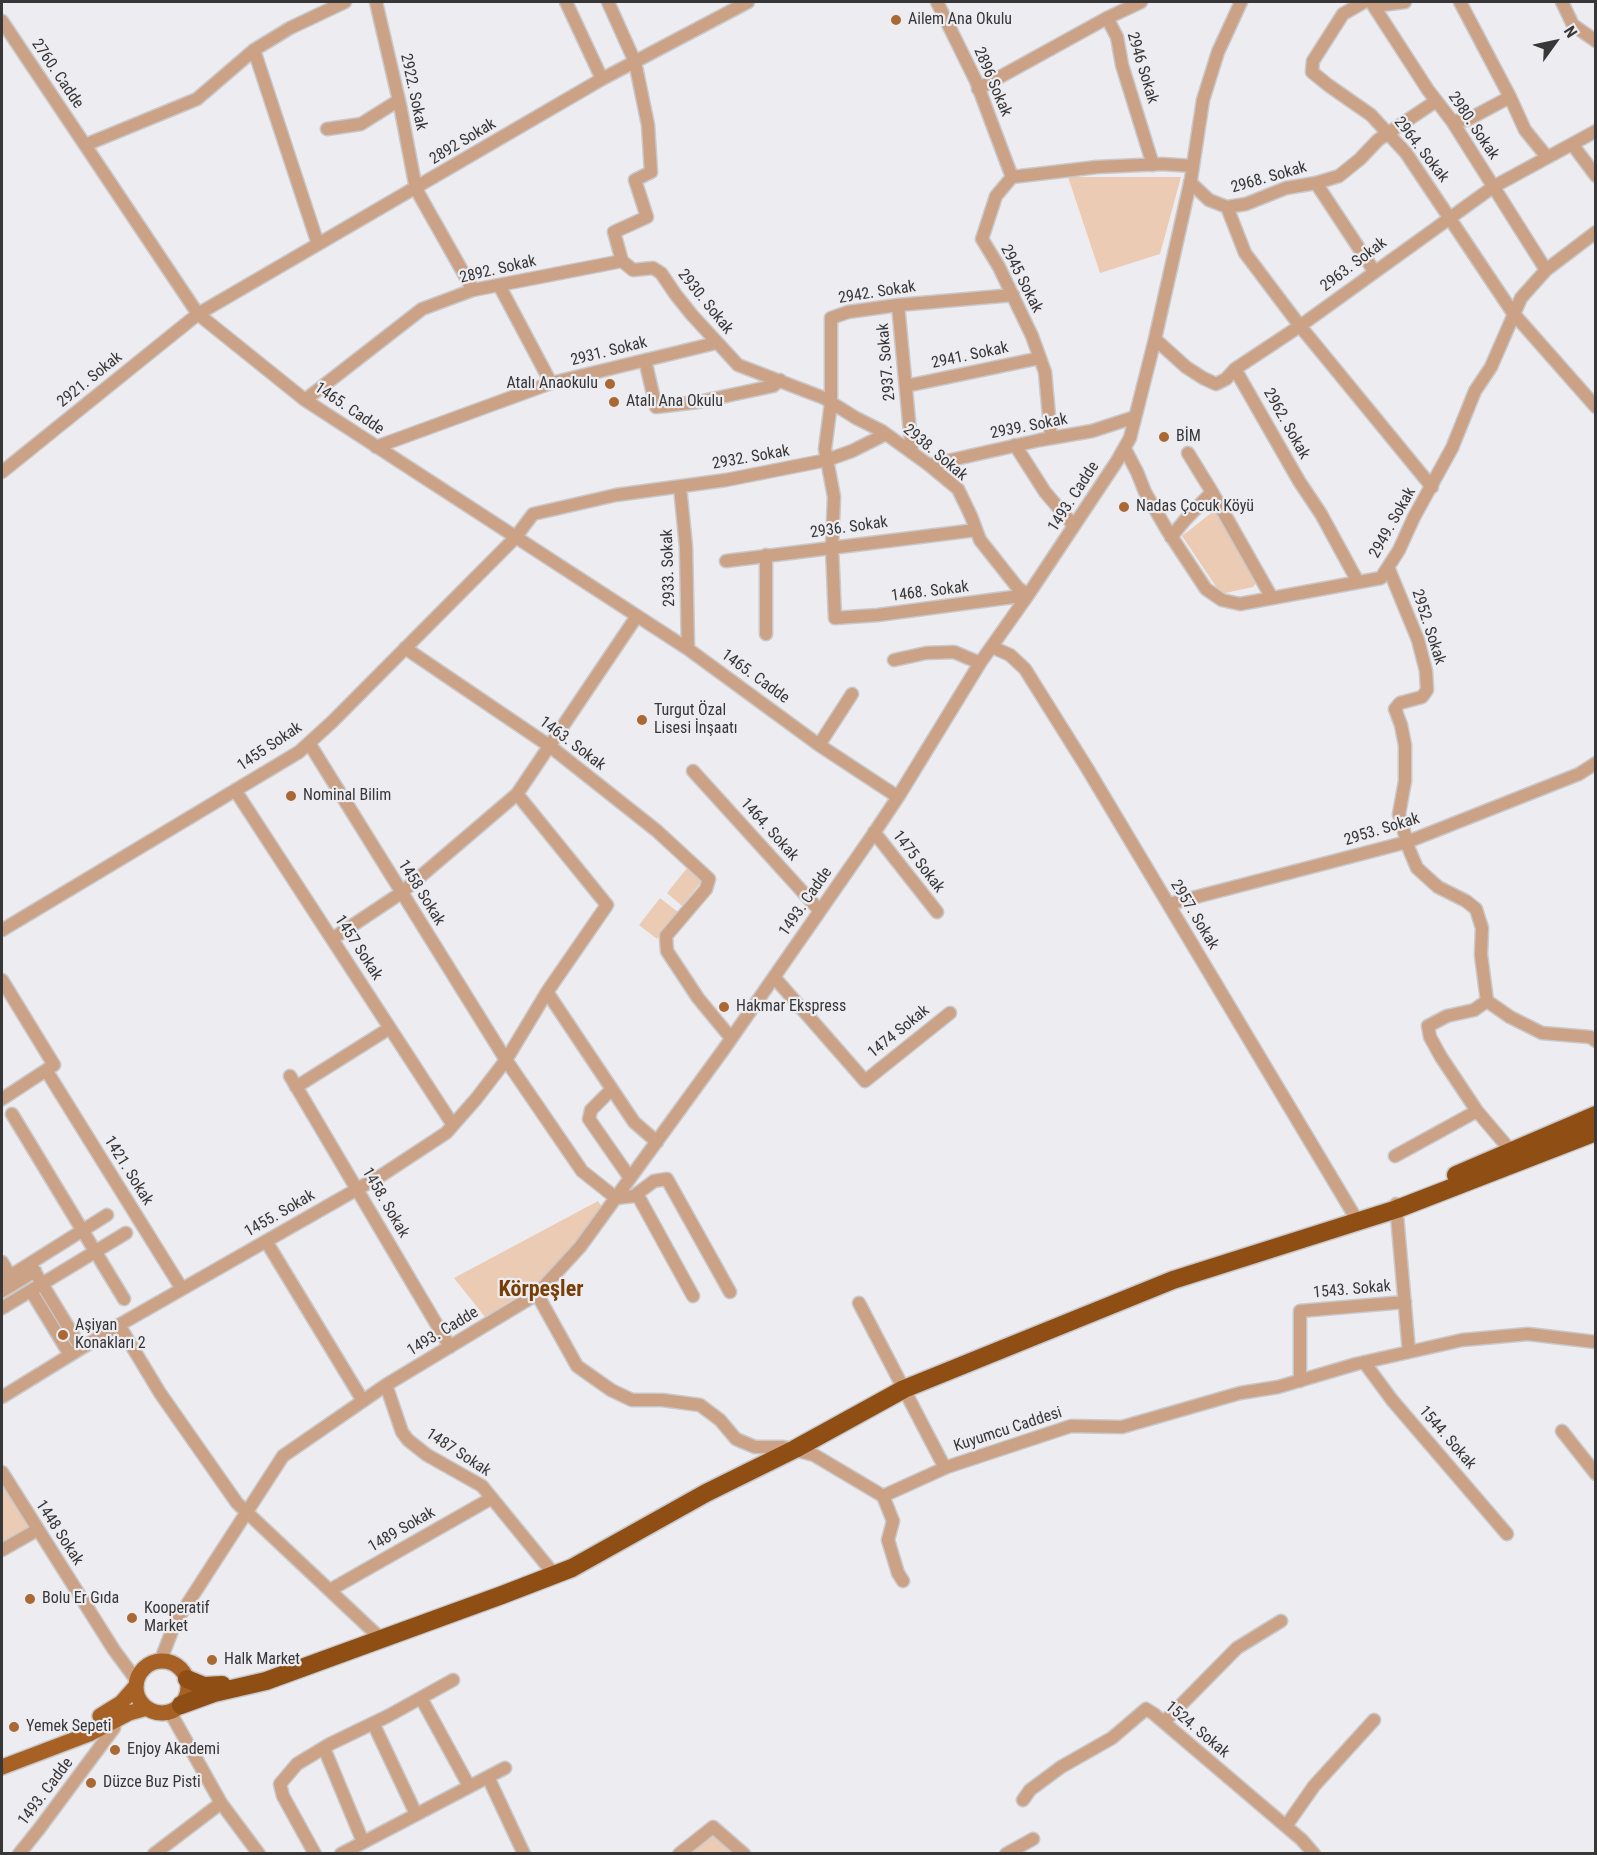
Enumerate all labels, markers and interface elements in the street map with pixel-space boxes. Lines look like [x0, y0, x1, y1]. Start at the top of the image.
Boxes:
place label: Ailem Ana Okulu [908, 10, 1012, 30]
north arrow [1525, 12, 1585, 72]
marker: Ailem Ana Okulu [889, 13, 903, 27]
text: N [1560, 23, 1581, 41]
street label: 2946 Sokak [1122, 30, 1162, 106]
street label: 2760. Cadde [27, 36, 87, 112]
street label: 2896 Sokak [969, 44, 1015, 120]
street label: 2922. Sokak [396, 52, 430, 132]
street label: 2980. Sokak [1443, 88, 1503, 164]
street label: 2964. Sokak [1389, 113, 1453, 187]
street label: 2892 Sokak [426, 115, 500, 169]
street label: 2968. Sokak [1229, 158, 1309, 198]
street label: 2963. Sokak [1317, 234, 1391, 296]
street label: 2945 Sokak [996, 242, 1046, 316]
street label: 2892. Sokak [458, 252, 538, 288]
street label: 2930. Sokak [673, 266, 737, 338]
street label: 2942. Sokak [837, 277, 917, 309]
street label: 2937. Sokak [874, 322, 900, 402]
street label: 2931. Sokak [569, 333, 649, 371]
street label: 2941. Sokak [930, 339, 1010, 373]
street label: 2921. Sokak [54, 348, 126, 412]
place label: Atalı Anaokulu [506, 374, 598, 394]
marker: Atalı Anaokulu [603, 377, 617, 391]
street label: 1465. Cadde [311, 379, 387, 439]
street label: 2962. Sokak [1259, 385, 1313, 463]
place label: Atalı Ana Okulu [626, 392, 723, 412]
marker: Atalı Ana Okulu [607, 395, 621, 409]
street label: 2939. Sokak [989, 410, 1069, 444]
street label: 2938. Sokak [899, 421, 971, 485]
place label: BİM [1176, 427, 1201, 447]
marker: BİM [1157, 430, 1171, 444]
street label: 2932. Sokak [711, 442, 791, 474]
street label: 1493. Cadde [1044, 458, 1104, 536]
street label: 2949. Sokak [1366, 484, 1420, 562]
place label: Nadas Çocuk Köyü [1136, 497, 1254, 517]
marker: Nadas Çocuk Köyü [1117, 500, 1131, 514]
street label: 2936. Sokak [809, 513, 889, 543]
street label: 2933. Sokak [658, 529, 680, 607]
street label: 1468. Sokak [890, 578, 970, 606]
street label: 2952. Sokak [1407, 587, 1449, 667]
street label: 1465. Cadde [717, 646, 793, 708]
place label: Turgut Özal Lisesi İnşaatı [654, 701, 738, 739]
street label: 1463. Sokak [535, 713, 609, 775]
marker: Turgut Özal Lisesi İnşaatı [635, 713, 649, 727]
street label: 1455 Sokak [234, 718, 306, 776]
place label: Nominal Bilim [303, 786, 391, 806]
marker: Nominal Bilim [284, 789, 298, 803]
street label: 1464. Sokak [736, 795, 802, 865]
street label: 2953. Sokak [1342, 809, 1422, 851]
street label: 1475 Sokak [888, 827, 948, 897]
street label: 1458 Sokak [393, 857, 449, 929]
street label: 1493. Cadde [775, 864, 837, 940]
street label: 2957. Sokak [1166, 877, 1222, 953]
street label: 1457 Sokak [330, 912, 386, 984]
place label: Hakmar Ekspress [736, 997, 846, 1017]
marker: Hakmar Ekspress [717, 1000, 731, 1014]
street label: 1474 Sokak [864, 1001, 934, 1063]
street label: 1421. Sokak [99, 1133, 157, 1209]
street label: 1458. Sokak [357, 1164, 413, 1242]
street label: 1455. Sokak [241, 1186, 319, 1242]
district label: Körpeşler [499, 1277, 583, 1303]
street label: 1543. Sokak [1312, 1277, 1392, 1303]
street label: 1493. Cadde [404, 1303, 482, 1361]
place label: Aşiyan Konakları 2 [75, 1316, 146, 1354]
marker: Aşiyan Konakları 2 [56, 1328, 70, 1342]
street label: 1544. Sokak [1414, 1402, 1480, 1474]
street label: Kuyumcu Caddesi [951, 1403, 1065, 1457]
street label: 1487 Sokak [422, 1425, 494, 1481]
street label: 1448 Sokak [31, 1497, 87, 1569]
street label: 1489 Sokak [365, 1503, 439, 1557]
place label: Bolu Er Gıda [42, 1589, 119, 1609]
marker: Bolu Er Gıda [23, 1592, 37, 1606]
place label: Kooperatif Market [144, 1599, 210, 1637]
marker: Kooperatif Market [125, 1611, 139, 1625]
place label: Halk Market [224, 1650, 300, 1670]
marker: Halk Market [205, 1653, 219, 1667]
street label: 1524. Sokak [1161, 1698, 1233, 1762]
place label: Yemek Sepeti [26, 1717, 111, 1737]
marker: Yemek Sepeti [7, 1720, 21, 1734]
place label: Enjoy Akademi [127, 1740, 220, 1760]
marker: Enjoy Akademi [108, 1743, 122, 1757]
street label: 1493. Cadde [14, 1754, 78, 1830]
place label: Düzce Buz Pisti [103, 1773, 201, 1793]
marker: Düzce Buz Pisti [84, 1776, 98, 1790]

